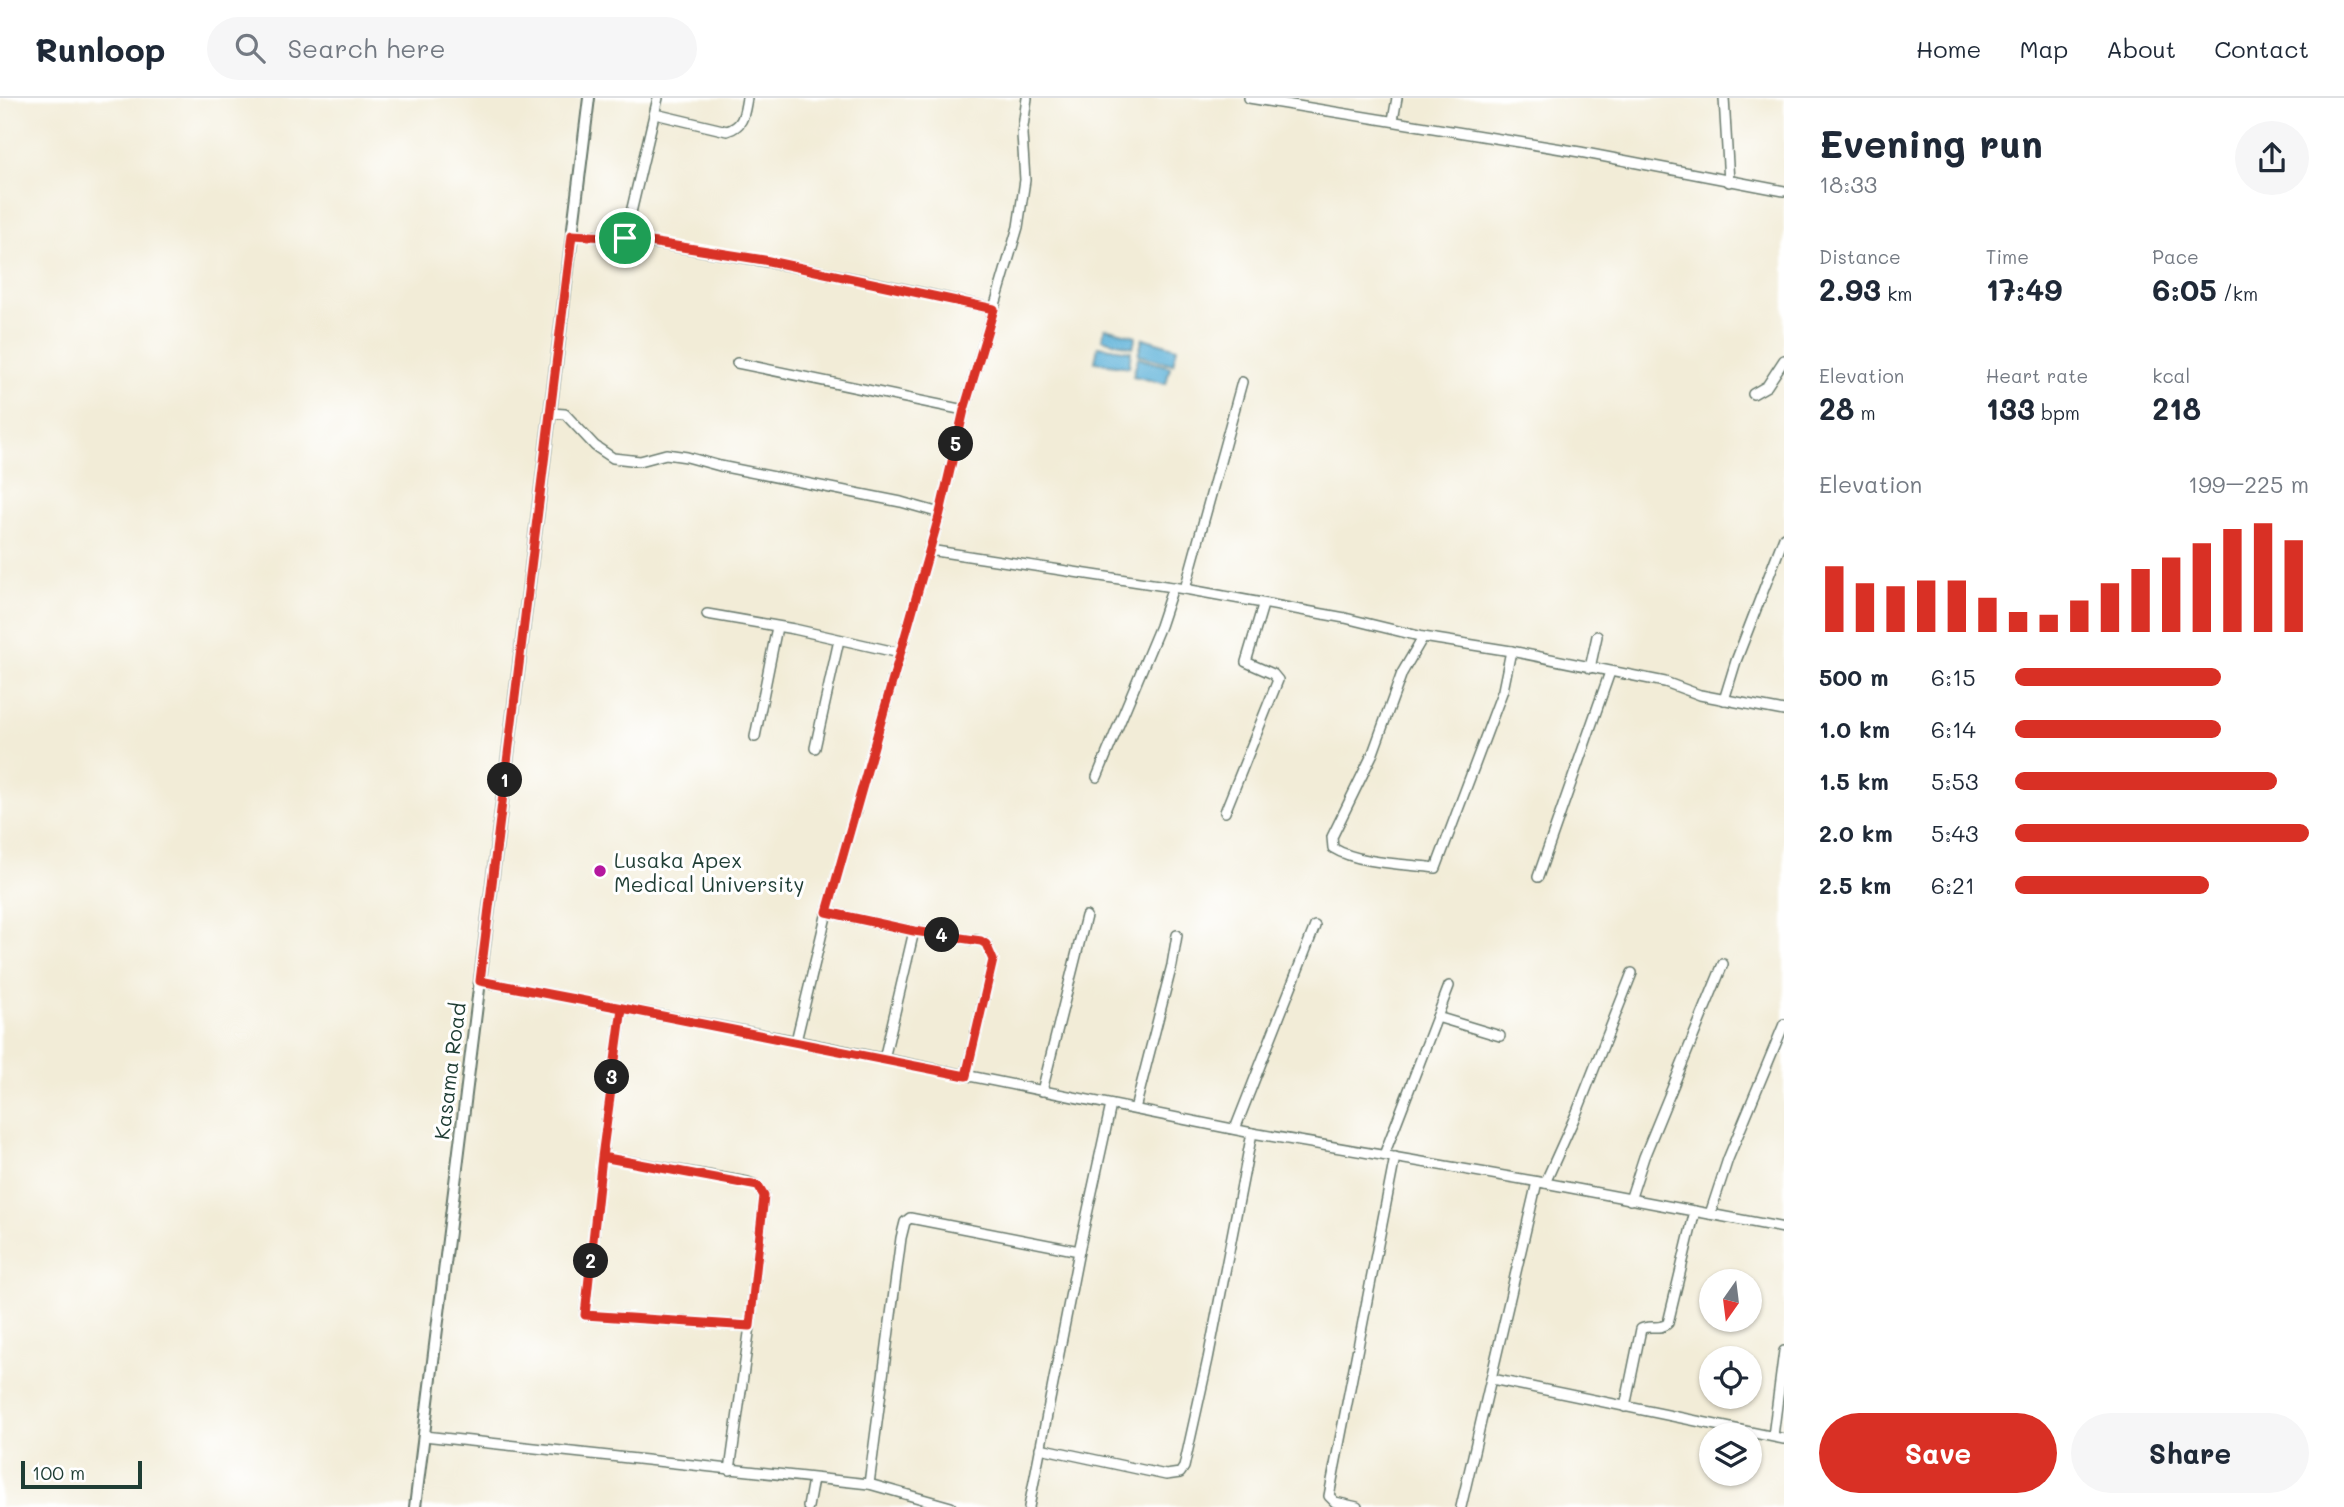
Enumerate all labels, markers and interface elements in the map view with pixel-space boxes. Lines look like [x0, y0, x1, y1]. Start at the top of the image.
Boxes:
search box [207, 17, 697, 80]
text: Runloop [35, 27, 165, 70]
icon: search [231, 29, 269, 67]
text: Search here [287, 31, 446, 65]
text: Home [1916, 33, 1981, 64]
text: Map [2019, 33, 2068, 64]
text: About [2106, 33, 2176, 64]
text: Contact [2214, 33, 2309, 64]
text: Evening run [1819, 118, 2043, 168]
button: share [2235, 121, 2309, 195]
text: 18:33 [1819, 169, 1877, 199]
pin [595, 208, 655, 268]
icon: arrive [606, 219, 644, 257]
text: Distance [1819, 244, 1901, 269]
text: Time [1986, 244, 2029, 269]
text: Pace [2152, 244, 2199, 269]
text: 2.93 [1819, 269, 1881, 309]
text: 17:49 [1986, 269, 2062, 309]
text: 6:05 [2152, 269, 2217, 309]
text: km [1881, 281, 1912, 306]
text: /km [2217, 281, 2258, 306]
text: Elevation [1819, 363, 1904, 388]
text: Heart rate [1986, 363, 2088, 388]
text: kcal [2152, 363, 2190, 388]
text: 28 [1819, 388, 1854, 428]
text: 133 [1986, 388, 2035, 428]
text: 218 [2152, 388, 2201, 428]
text: m [1854, 400, 1876, 425]
text: bpm [2035, 400, 2080, 425]
pin: 5 [939, 426, 974, 462]
text: 5 [950, 431, 961, 456]
text: Elevation [1819, 469, 1922, 499]
text: 199–225 m [2188, 469, 2309, 499]
text: 500 m [1819, 662, 1889, 692]
text: 6:15 [1931, 662, 1976, 692]
text: 1.0 km [1819, 714, 1890, 744]
text: 6:14 [1931, 714, 1976, 744]
pin: 1 [488, 762, 522, 798]
text: 1.5 km [1819, 766, 1889, 796]
text: 5:53 [1931, 766, 1978, 796]
text: 1 [500, 767, 509, 792]
text: 2.0 km [1819, 818, 1893, 848]
text: 5:43 [1931, 818, 1979, 848]
place label: Lusaka Apex Medical University [614, 846, 804, 897]
marker: Lusaka Apex Medical University [592, 863, 608, 879]
text: 2.5 km [1819, 870, 1891, 900]
text: 6:21 [1931, 870, 1975, 900]
pin: 4 [925, 918, 960, 952]
text: 4 [935, 922, 948, 947]
street label: Kasama Road [427, 1001, 471, 1141]
pin: 3 [594, 1060, 630, 1094]
text: 3 [606, 1064, 617, 1089]
pin: 2 [574, 1244, 608, 1278]
text: 2 [585, 1248, 596, 1273]
north arrow [1699, 1269, 1762, 1332]
map controls [1699, 1269, 1762, 1486]
button: locate [1699, 1346, 1762, 1409]
button: Save [1819, 1413, 2057, 1493]
button: Share [2071, 1413, 2309, 1493]
button: layers [1699, 1423, 1762, 1486]
scale bar [21, 1458, 142, 1490]
text: 100 m [32, 1460, 85, 1485]

